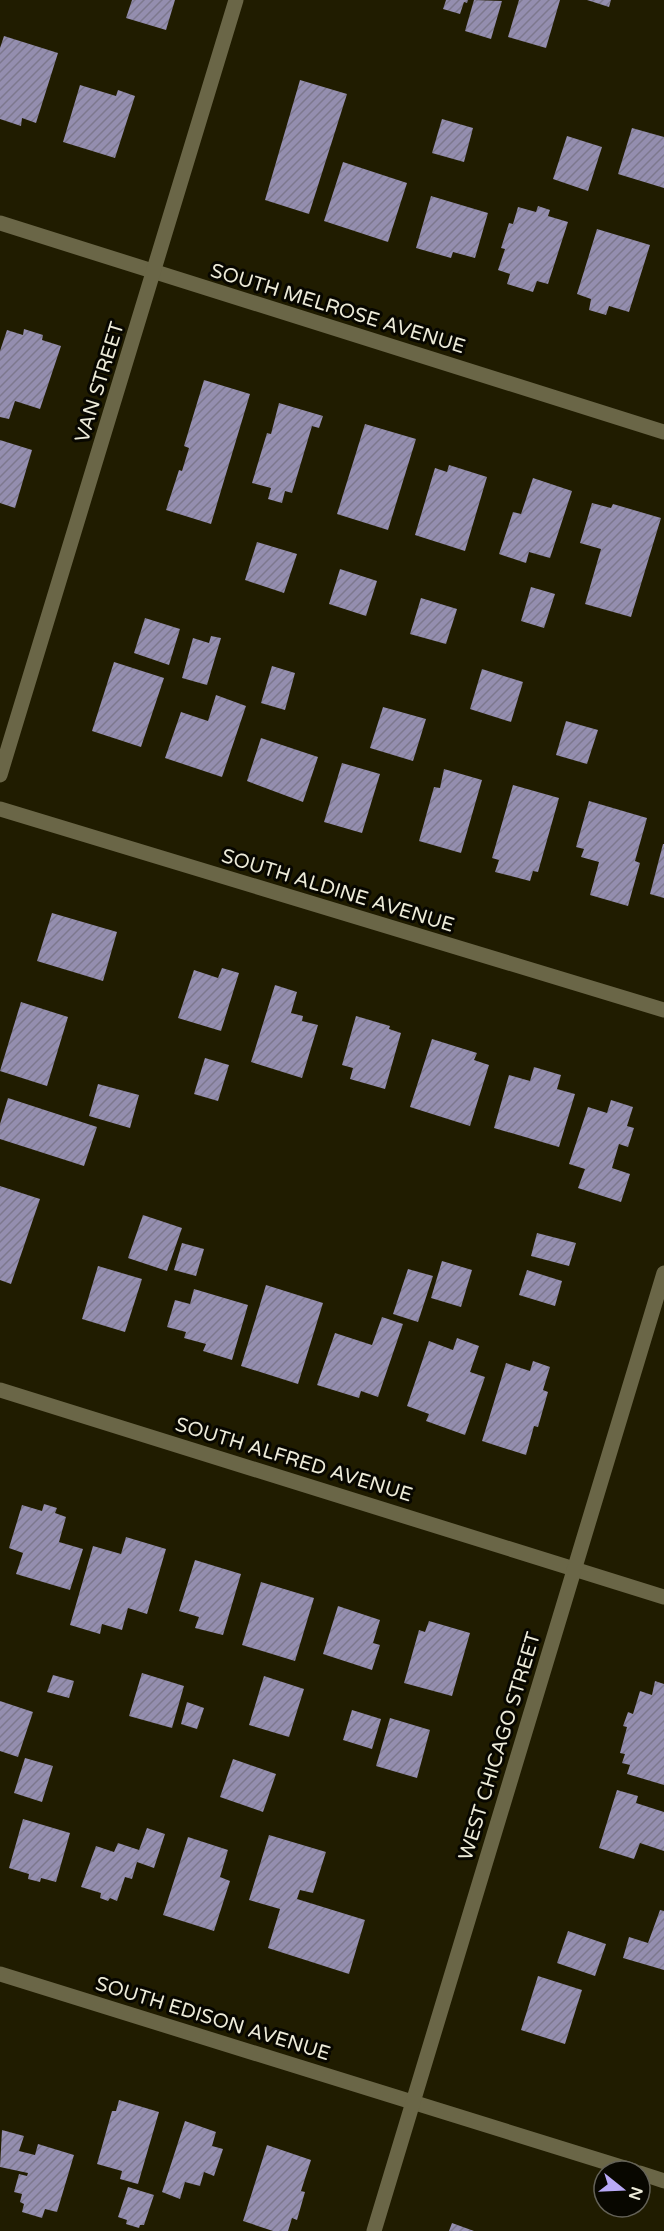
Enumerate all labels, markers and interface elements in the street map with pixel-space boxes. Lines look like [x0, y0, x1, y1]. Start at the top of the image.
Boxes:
street label: SOUTH MELROSE AVENUE [207, 259, 468, 359]
street label: VAN STREET [70, 319, 130, 446]
street label: SOUTH ALDINE AVENUE [218, 844, 457, 938]
street label: SOUTH ALFRED AVENUE [172, 1412, 415, 1507]
street label: WEST CHICAGO STREET [454, 1629, 546, 1863]
street label: SOUTH EDISON AVENUE [92, 1972, 333, 2066]
north arrow [592, 2159, 652, 2219]
text: N [624, 2184, 647, 2203]

